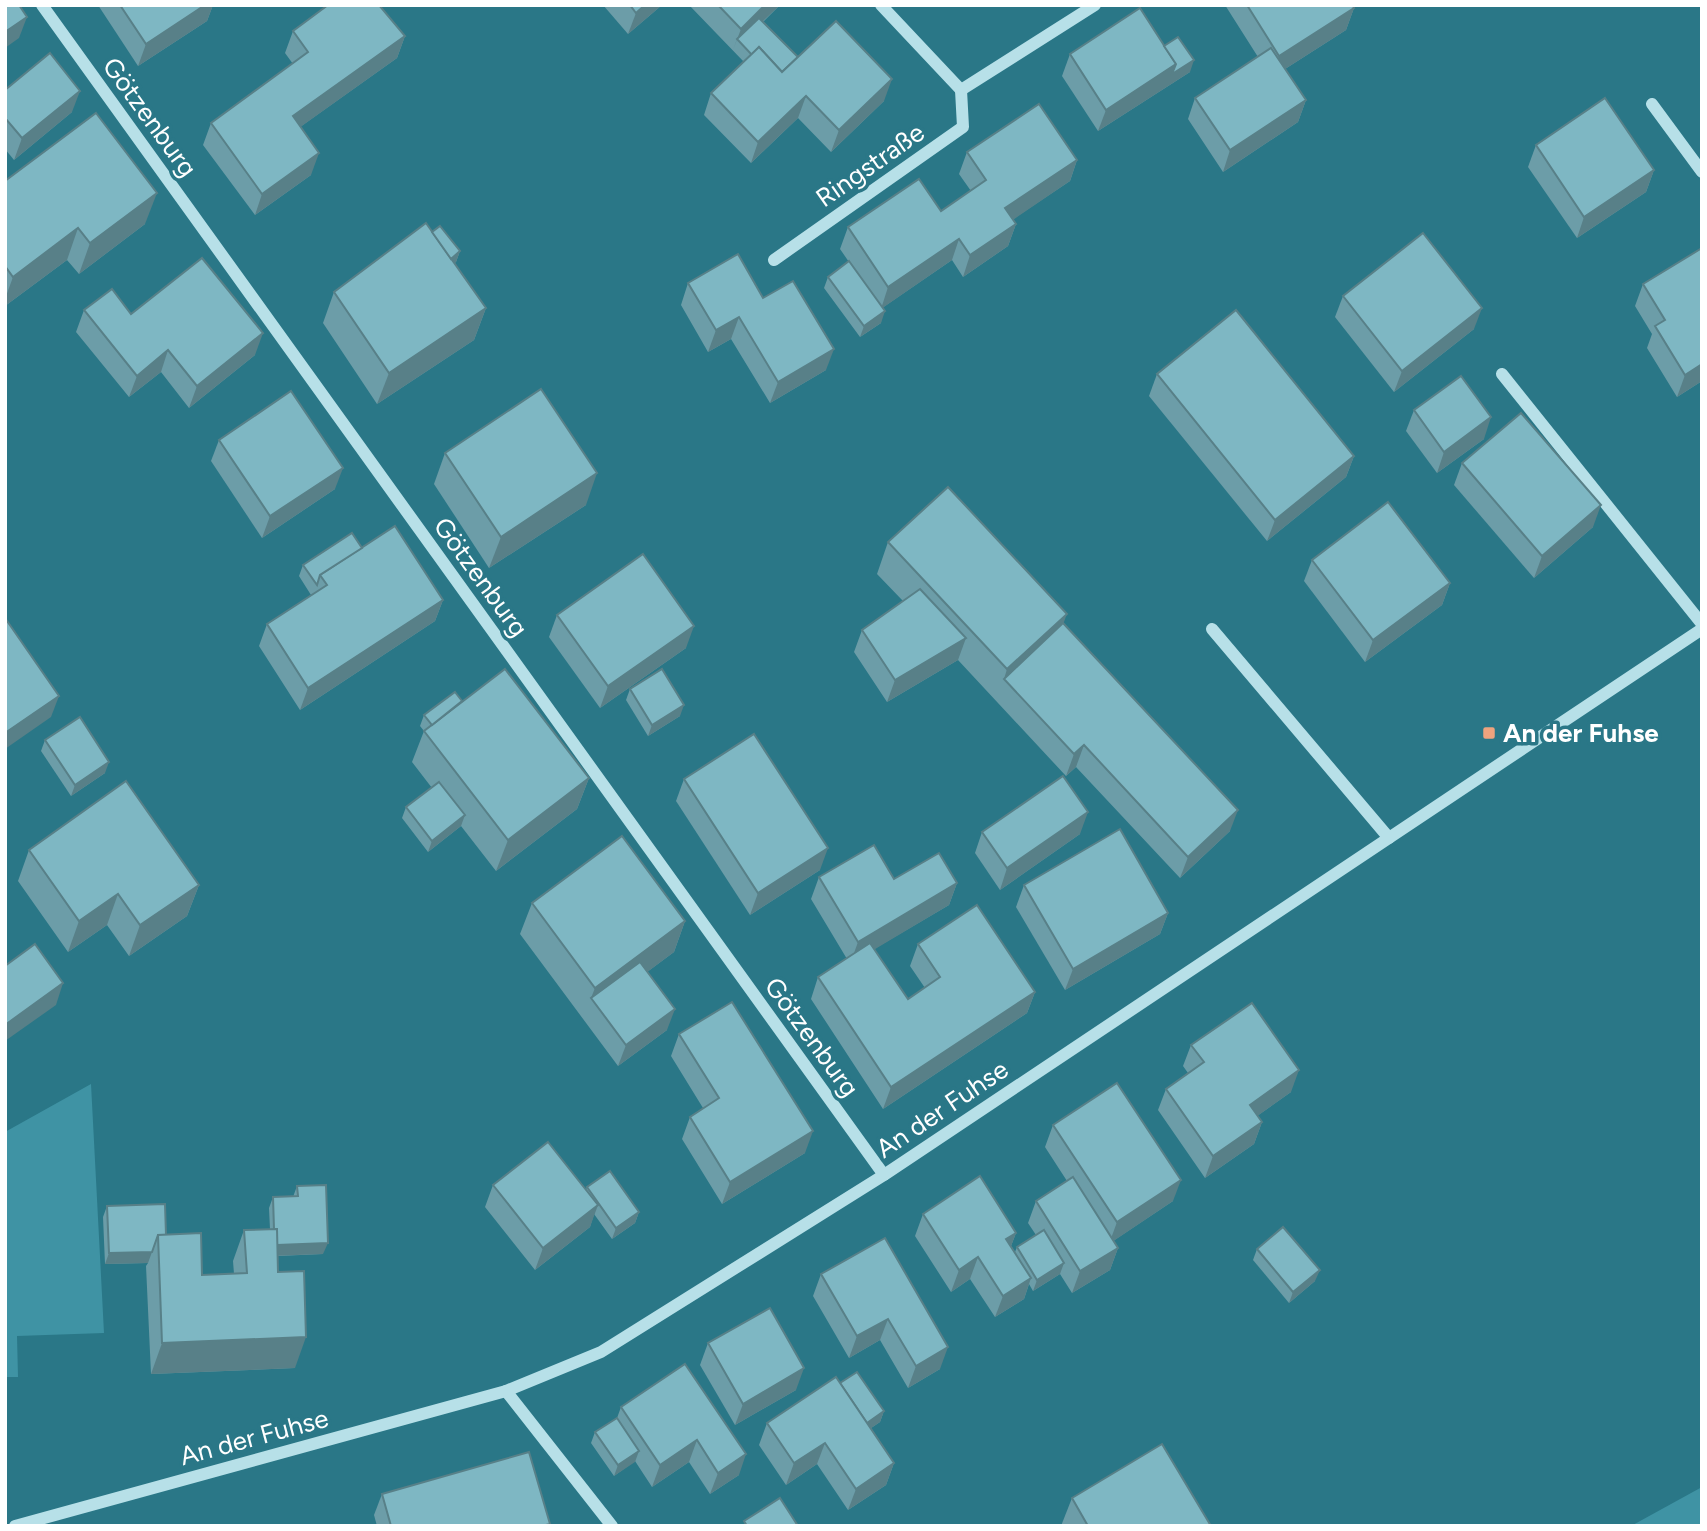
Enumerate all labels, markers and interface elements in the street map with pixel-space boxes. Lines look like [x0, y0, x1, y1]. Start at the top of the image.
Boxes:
street label: Götzenburg [96, 51, 204, 183]
street label: Ringstraße [810, 116, 930, 214]
street label: Götzenburg [427, 511, 535, 643]
place label: An der Fuhse [1503, 717, 1659, 749]
marker: An der Fuhse [1481, 725, 1497, 741]
street label: Götzenburg [758, 971, 866, 1103]
street label: An der Fuhse [870, 1053, 1014, 1165]
street label: An der Fuhse [176, 1402, 332, 1472]

